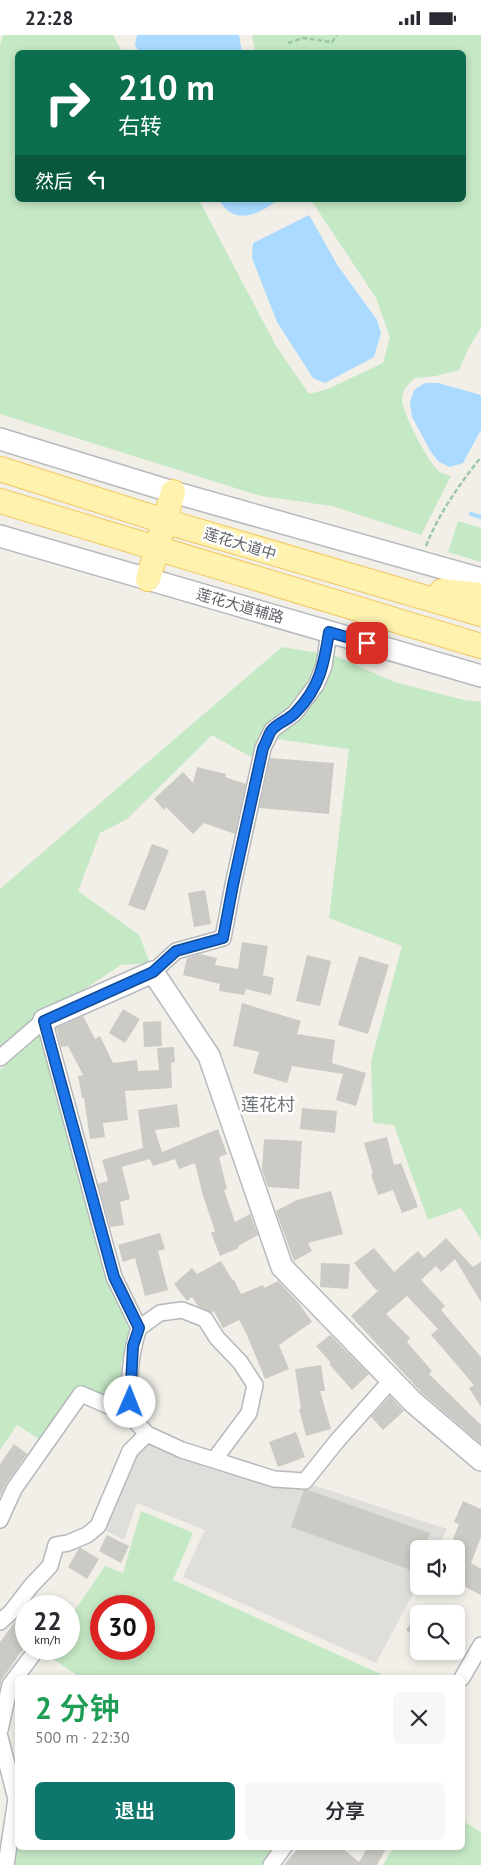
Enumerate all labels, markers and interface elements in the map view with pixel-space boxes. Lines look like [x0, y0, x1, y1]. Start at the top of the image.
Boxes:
text: 22:28 [25, 6, 73, 30]
text: 210 m [118, 64, 215, 110]
icon: right [35, 70, 100, 135]
text: 右转 [118, 112, 162, 140]
icon: left [83, 165, 111, 193]
text: 然后 [35, 169, 73, 193]
street label: 莲花大道中 [201, 523, 279, 564]
street label: 莲花大道辅路 [194, 584, 286, 627]
pin [346, 622, 388, 664]
icon: arrive [353, 629, 381, 657]
district label: 莲花村 [241, 1093, 295, 1116]
position arrow [103, 1375, 155, 1427]
map controls [410, 1540, 465, 1660]
button: sound [410, 1540, 465, 1595]
speed limit sign: 30 [90, 1595, 155, 1660]
text: 22 [33, 1605, 62, 1637]
button: search [410, 1605, 465, 1660]
text: km/h [34, 1632, 61, 1647]
text: 2 分钟 [35, 1688, 120, 1727]
button: close [393, 1692, 445, 1744]
text: 500 m · 22:30 [35, 1727, 130, 1747]
button: 退出 [35, 1782, 235, 1840]
button: 分享 [245, 1782, 445, 1840]

